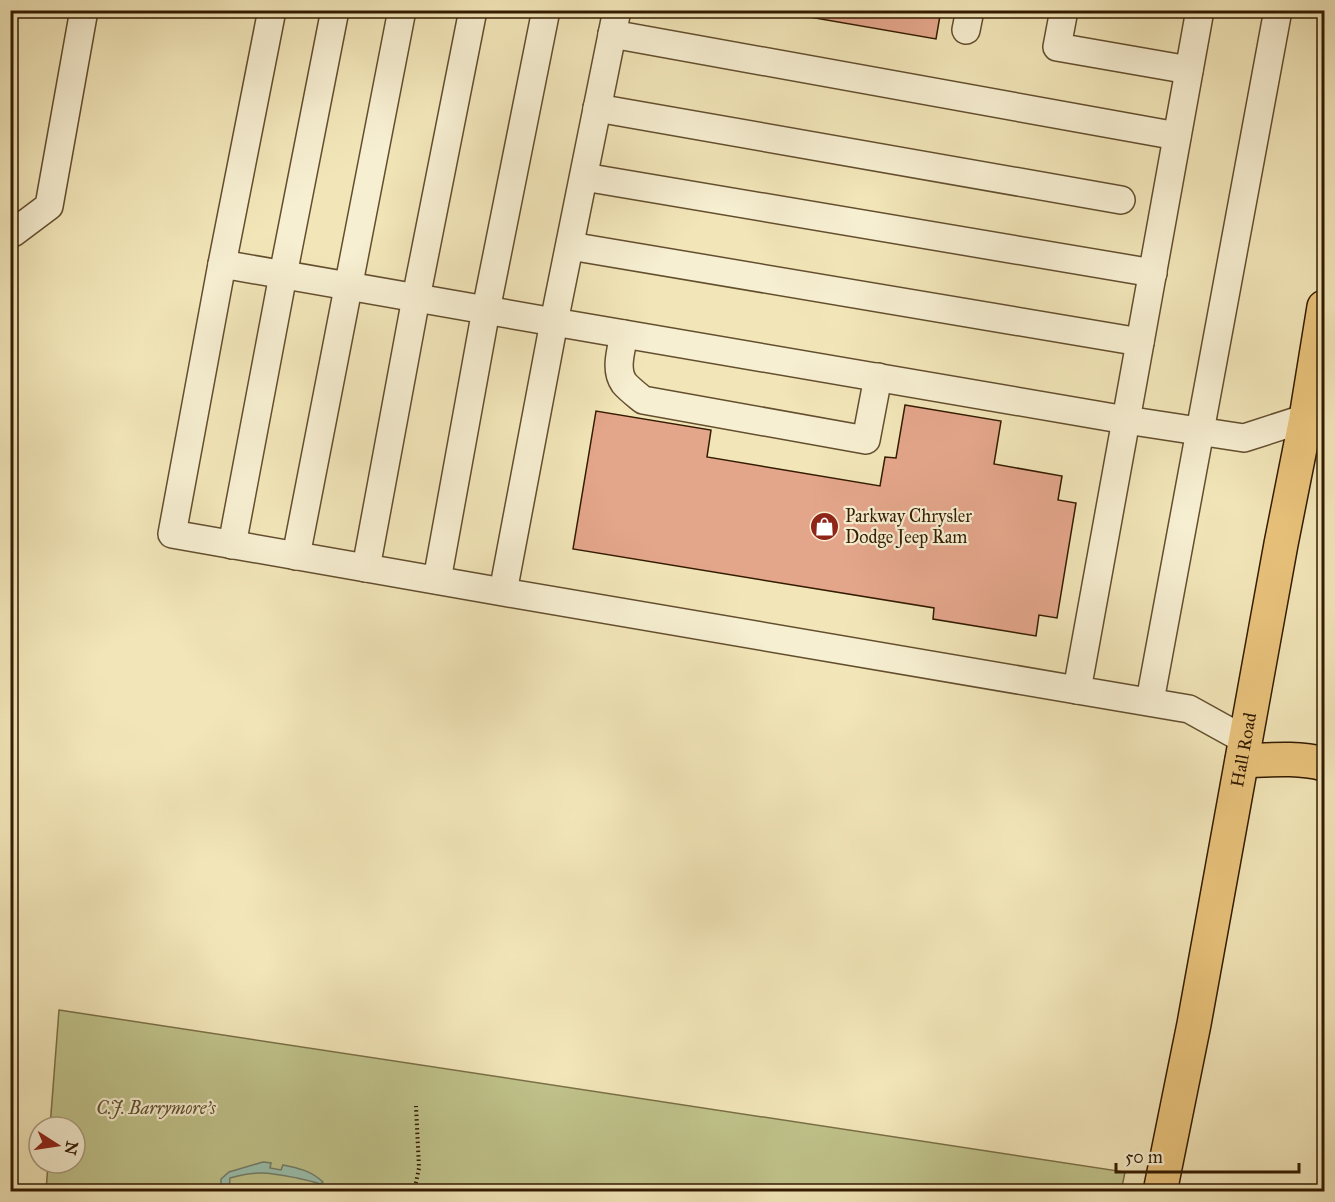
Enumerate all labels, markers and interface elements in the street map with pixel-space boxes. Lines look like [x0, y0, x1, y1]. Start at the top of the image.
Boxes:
place label: Parkway Chrysler Dodge Jeep Ram [845, 505, 972, 549]
shop icon: Parkway Chrysler Dodge Jeep Ram [808, 510, 840, 542]
street label: Hall Road [1226, 711, 1261, 789]
park label: C.J. Barrymore's [96, 1097, 217, 1119]
north arrow [27, 1115, 87, 1175]
scale bar [1116, 1136, 1299, 1174]
text: N [60, 1139, 82, 1157]
text: 50 m [1125, 1146, 1163, 1168]

